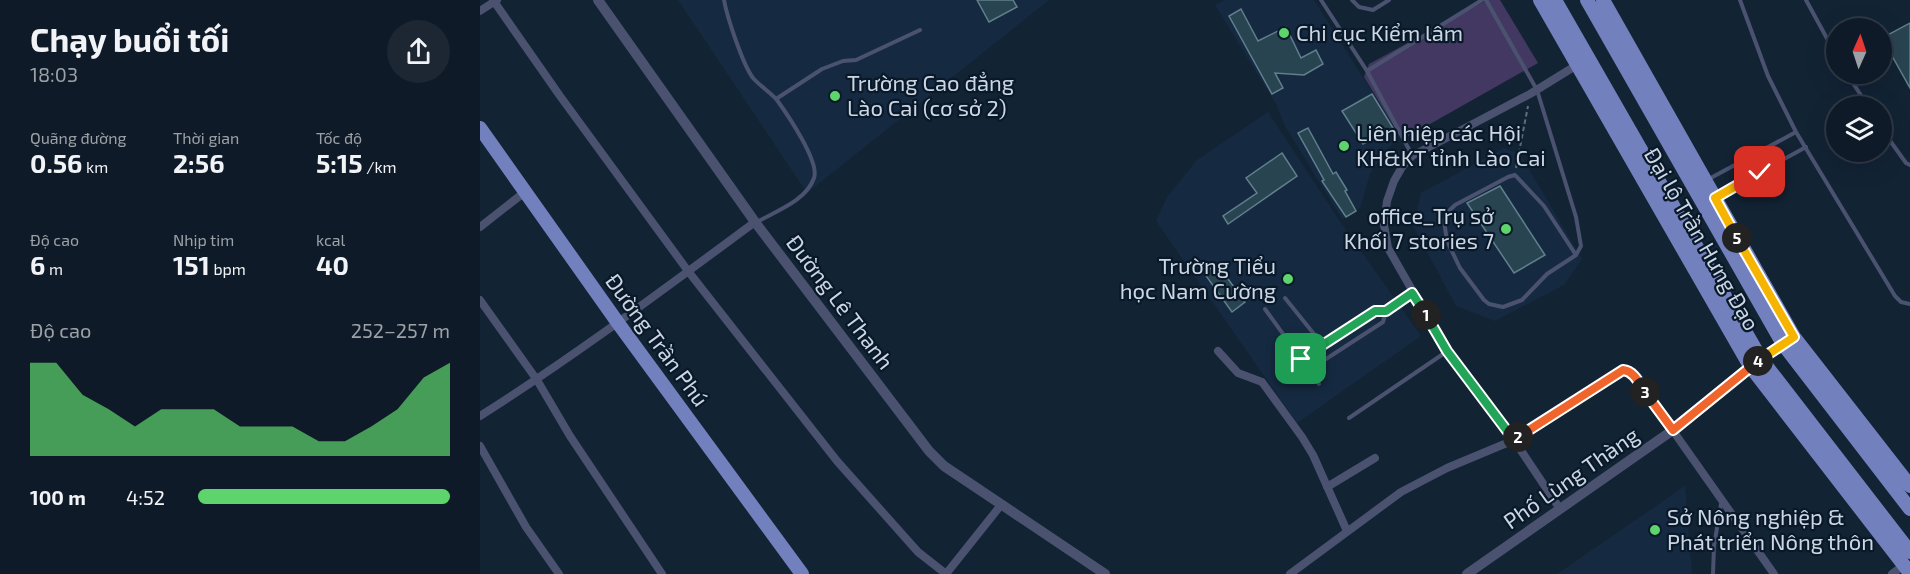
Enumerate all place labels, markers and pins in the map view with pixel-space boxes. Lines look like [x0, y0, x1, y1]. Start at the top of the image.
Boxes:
place label: Chi cục Kiểm lâm [1296, 19, 1463, 45]
marker: Chi cục Kiểm lâm [1277, 26, 1291, 40]
place label: Trường Cao đẳng Lào Cai (cơ sở 2) [847, 69, 1014, 120]
marker: Trường Cao đẳng Lào Cai (cơ sở 2) [828, 89, 842, 103]
place label: Liên hiệp các Hội KH&KT tỉnh Lào Cai [1356, 119, 1546, 170]
marker: Liên hiệp các Hội KH&KT tỉnh Lào Cai [1337, 139, 1351, 153]
pin [1734, 146, 1785, 197]
place label: office_Trụ sở Khối 7 stories 7 [1344, 202, 1494, 253]
marker: office_Trụ sở Khối 7 stories 7 [1499, 222, 1513, 236]
pin: 5 [1722, 223, 1752, 253]
place label: Trường Tiểu học Nam Cường [1120, 252, 1276, 303]
marker: Trường Tiểu học Nam Cường [1281, 272, 1295, 286]
pin: 1 [1411, 300, 1441, 330]
pin [1275, 333, 1326, 384]
pin: 4 [1743, 346, 1773, 376]
pin: 3 [1630, 377, 1660, 407]
pin: 2 [1503, 422, 1533, 452]
place label: Sở Nông nghiệp & Phát triển Nông thôn [1667, 503, 1874, 554]
marker: Sở Nông nghiệp & Phát triển Nông thôn [1648, 523, 1662, 537]

